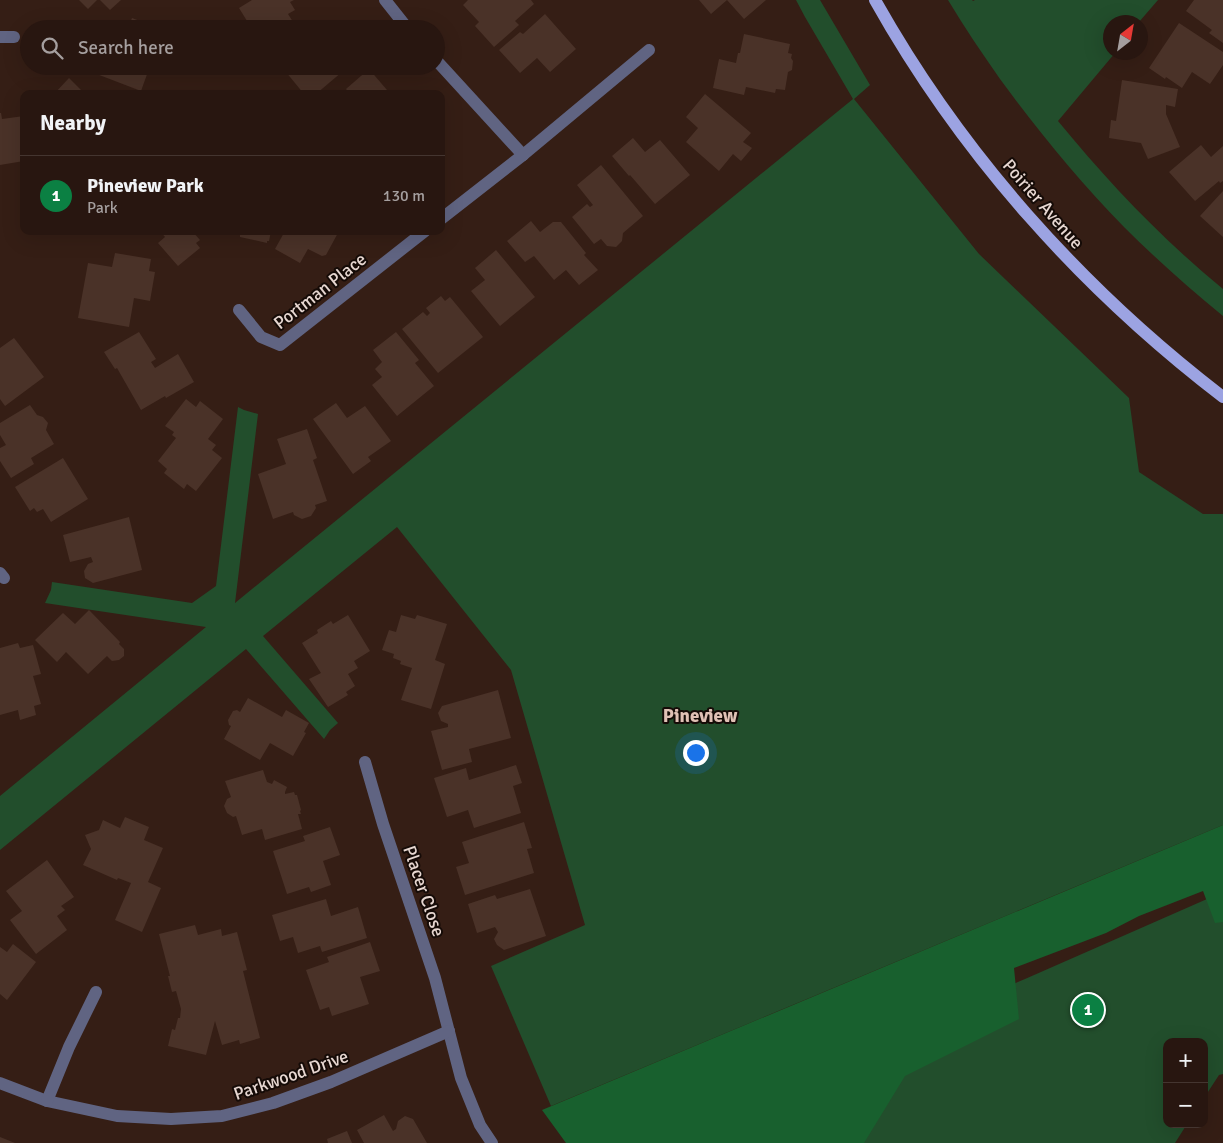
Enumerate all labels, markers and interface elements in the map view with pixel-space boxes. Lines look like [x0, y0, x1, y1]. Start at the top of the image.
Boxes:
north arrow [1103, 15, 1148, 60]
search box [20, 20, 445, 75]
icon: search [38, 34, 66, 62]
text: Search here [78, 36, 174, 60]
text: Nearby [40, 110, 106, 136]
street label: Poirier Avenue [998, 155, 1088, 253]
text: Pineview Park [87, 174, 204, 198]
text: 1 [52, 186, 60, 206]
text: 130 m [383, 186, 425, 206]
text: Park [87, 198, 118, 218]
street label: Portman Place [269, 248, 371, 334]
district label: Pineview [663, 704, 738, 728]
your location [683, 740, 709, 766]
street label: Placer Close [398, 843, 450, 939]
pin: 1 [1072, 991, 1104, 1029]
map controls [1163, 1038, 1208, 1128]
button: + [1163, 1038, 1208, 1083]
street label: Parkwood Drive [231, 1045, 351, 1105]
button: − [1163, 1083, 1208, 1128]

